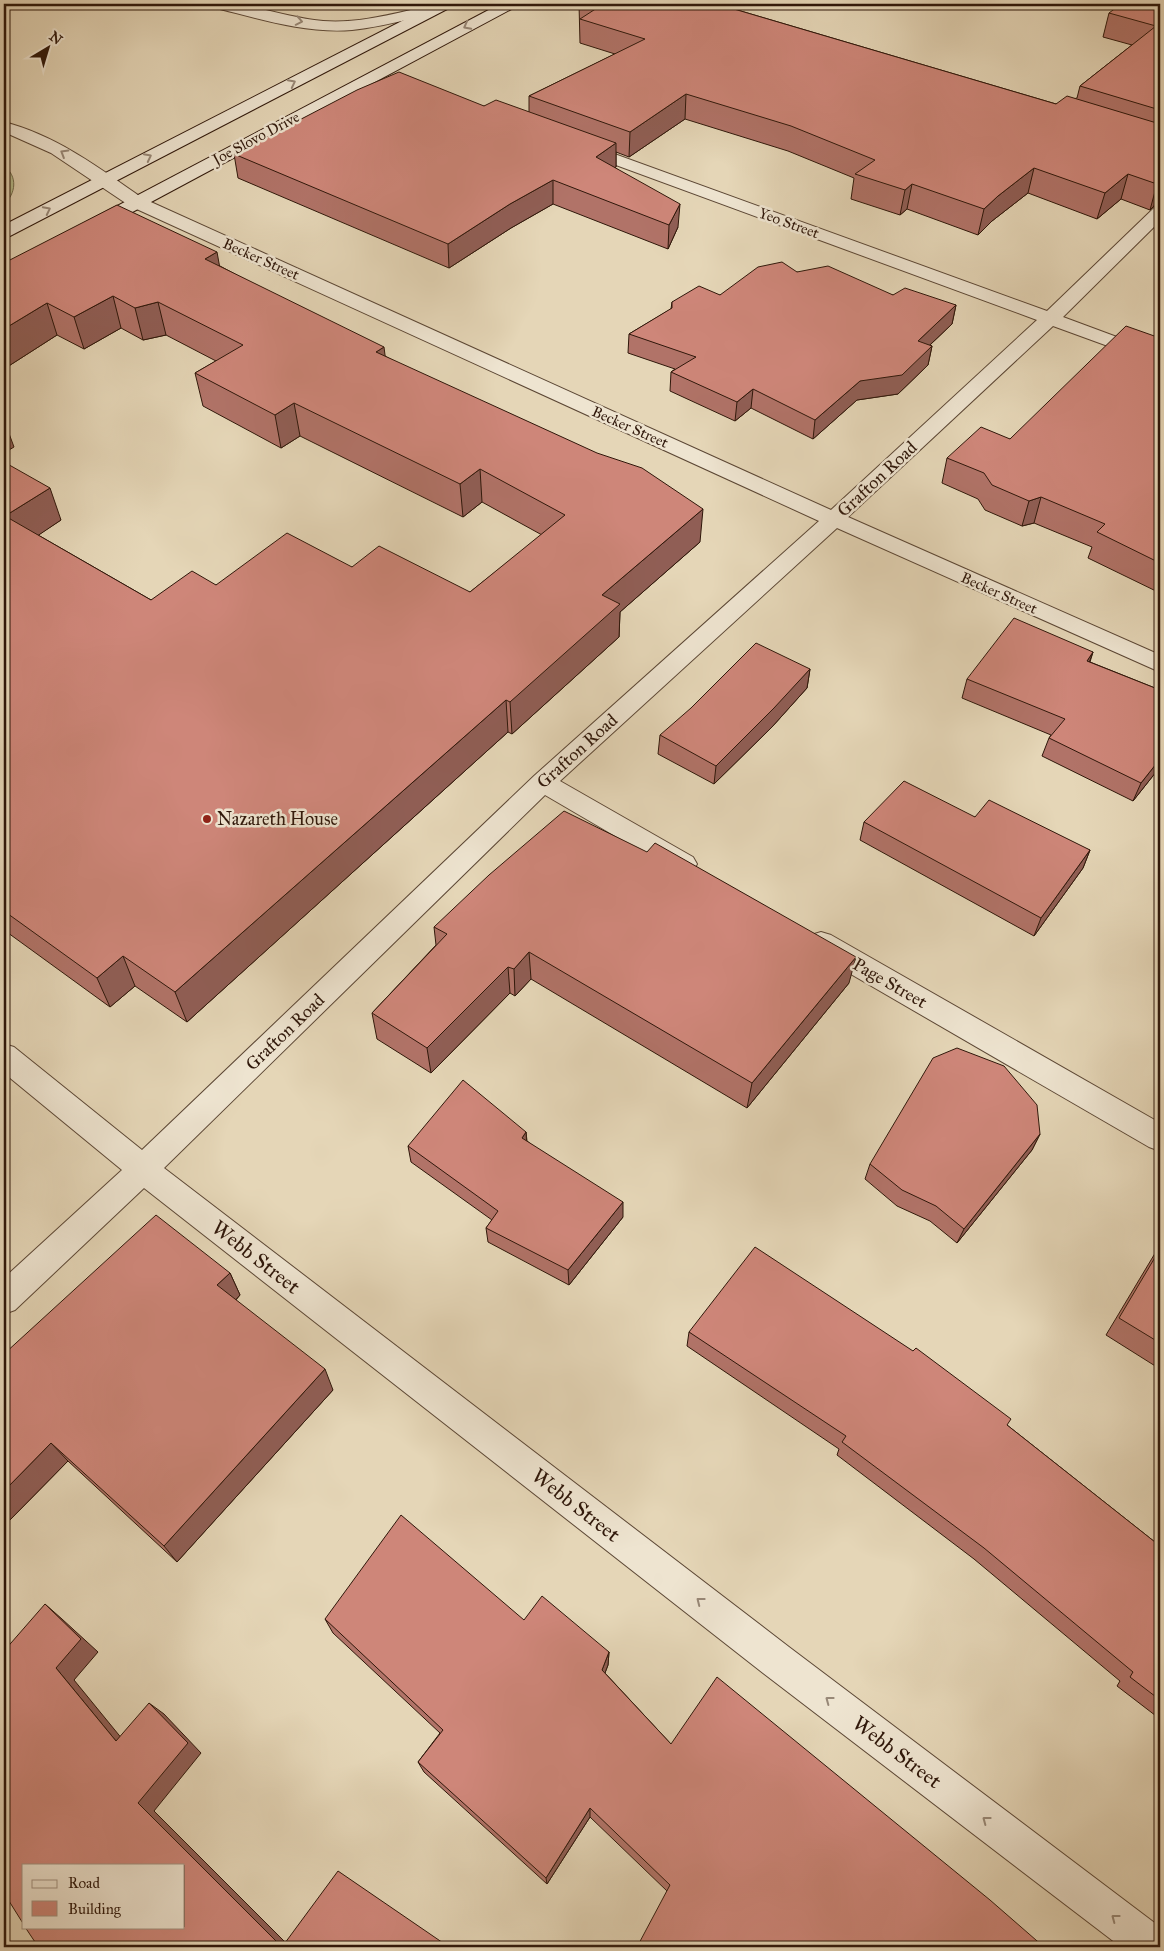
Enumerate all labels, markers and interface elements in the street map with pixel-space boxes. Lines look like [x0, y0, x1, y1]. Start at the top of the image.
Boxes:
one-way arrow [295, 15, 304, 26]
one-way arrow [463, 20, 472, 30]
north arrow [22, 22, 72, 72]
text: N [46, 28, 66, 49]
one-way arrow [287, 79, 296, 89]
street label: Joe Slovo Drive [208, 108, 303, 170]
one-way arrow [61, 149, 70, 159]
one-way arrow [143, 153, 152, 163]
street label: Yeo Street [756, 204, 822, 242]
one-way arrow [42, 206, 51, 216]
street label: Becker Street [220, 234, 303, 284]
street label: Becker Street [589, 402, 672, 452]
street label: Grafton Road [833, 436, 921, 522]
street label: Becker Street [958, 568, 1041, 618]
street label: Grafton Road [532, 709, 622, 793]
place label: Nazareth House [217, 808, 338, 830]
marker: Nazareth House [201, 813, 213, 825]
street label: Page Street [848, 953, 932, 1014]
street label: Grafton Road [241, 989, 329, 1075]
street label: Webb Street [207, 1214, 306, 1300]
street label: Webb Street [527, 1462, 626, 1548]
one-way arrow [697, 1599, 706, 1607]
one-way arrow [826, 1698, 835, 1706]
street label: Webb Street [847, 1710, 947, 1794]
one-way arrow [983, 1817, 992, 1825]
legend [22, 1864, 185, 1928]
text: Road [68, 1874, 100, 1892]
text: Building [68, 1900, 122, 1918]
one-way arrow [1111, 1915, 1121, 1924]

